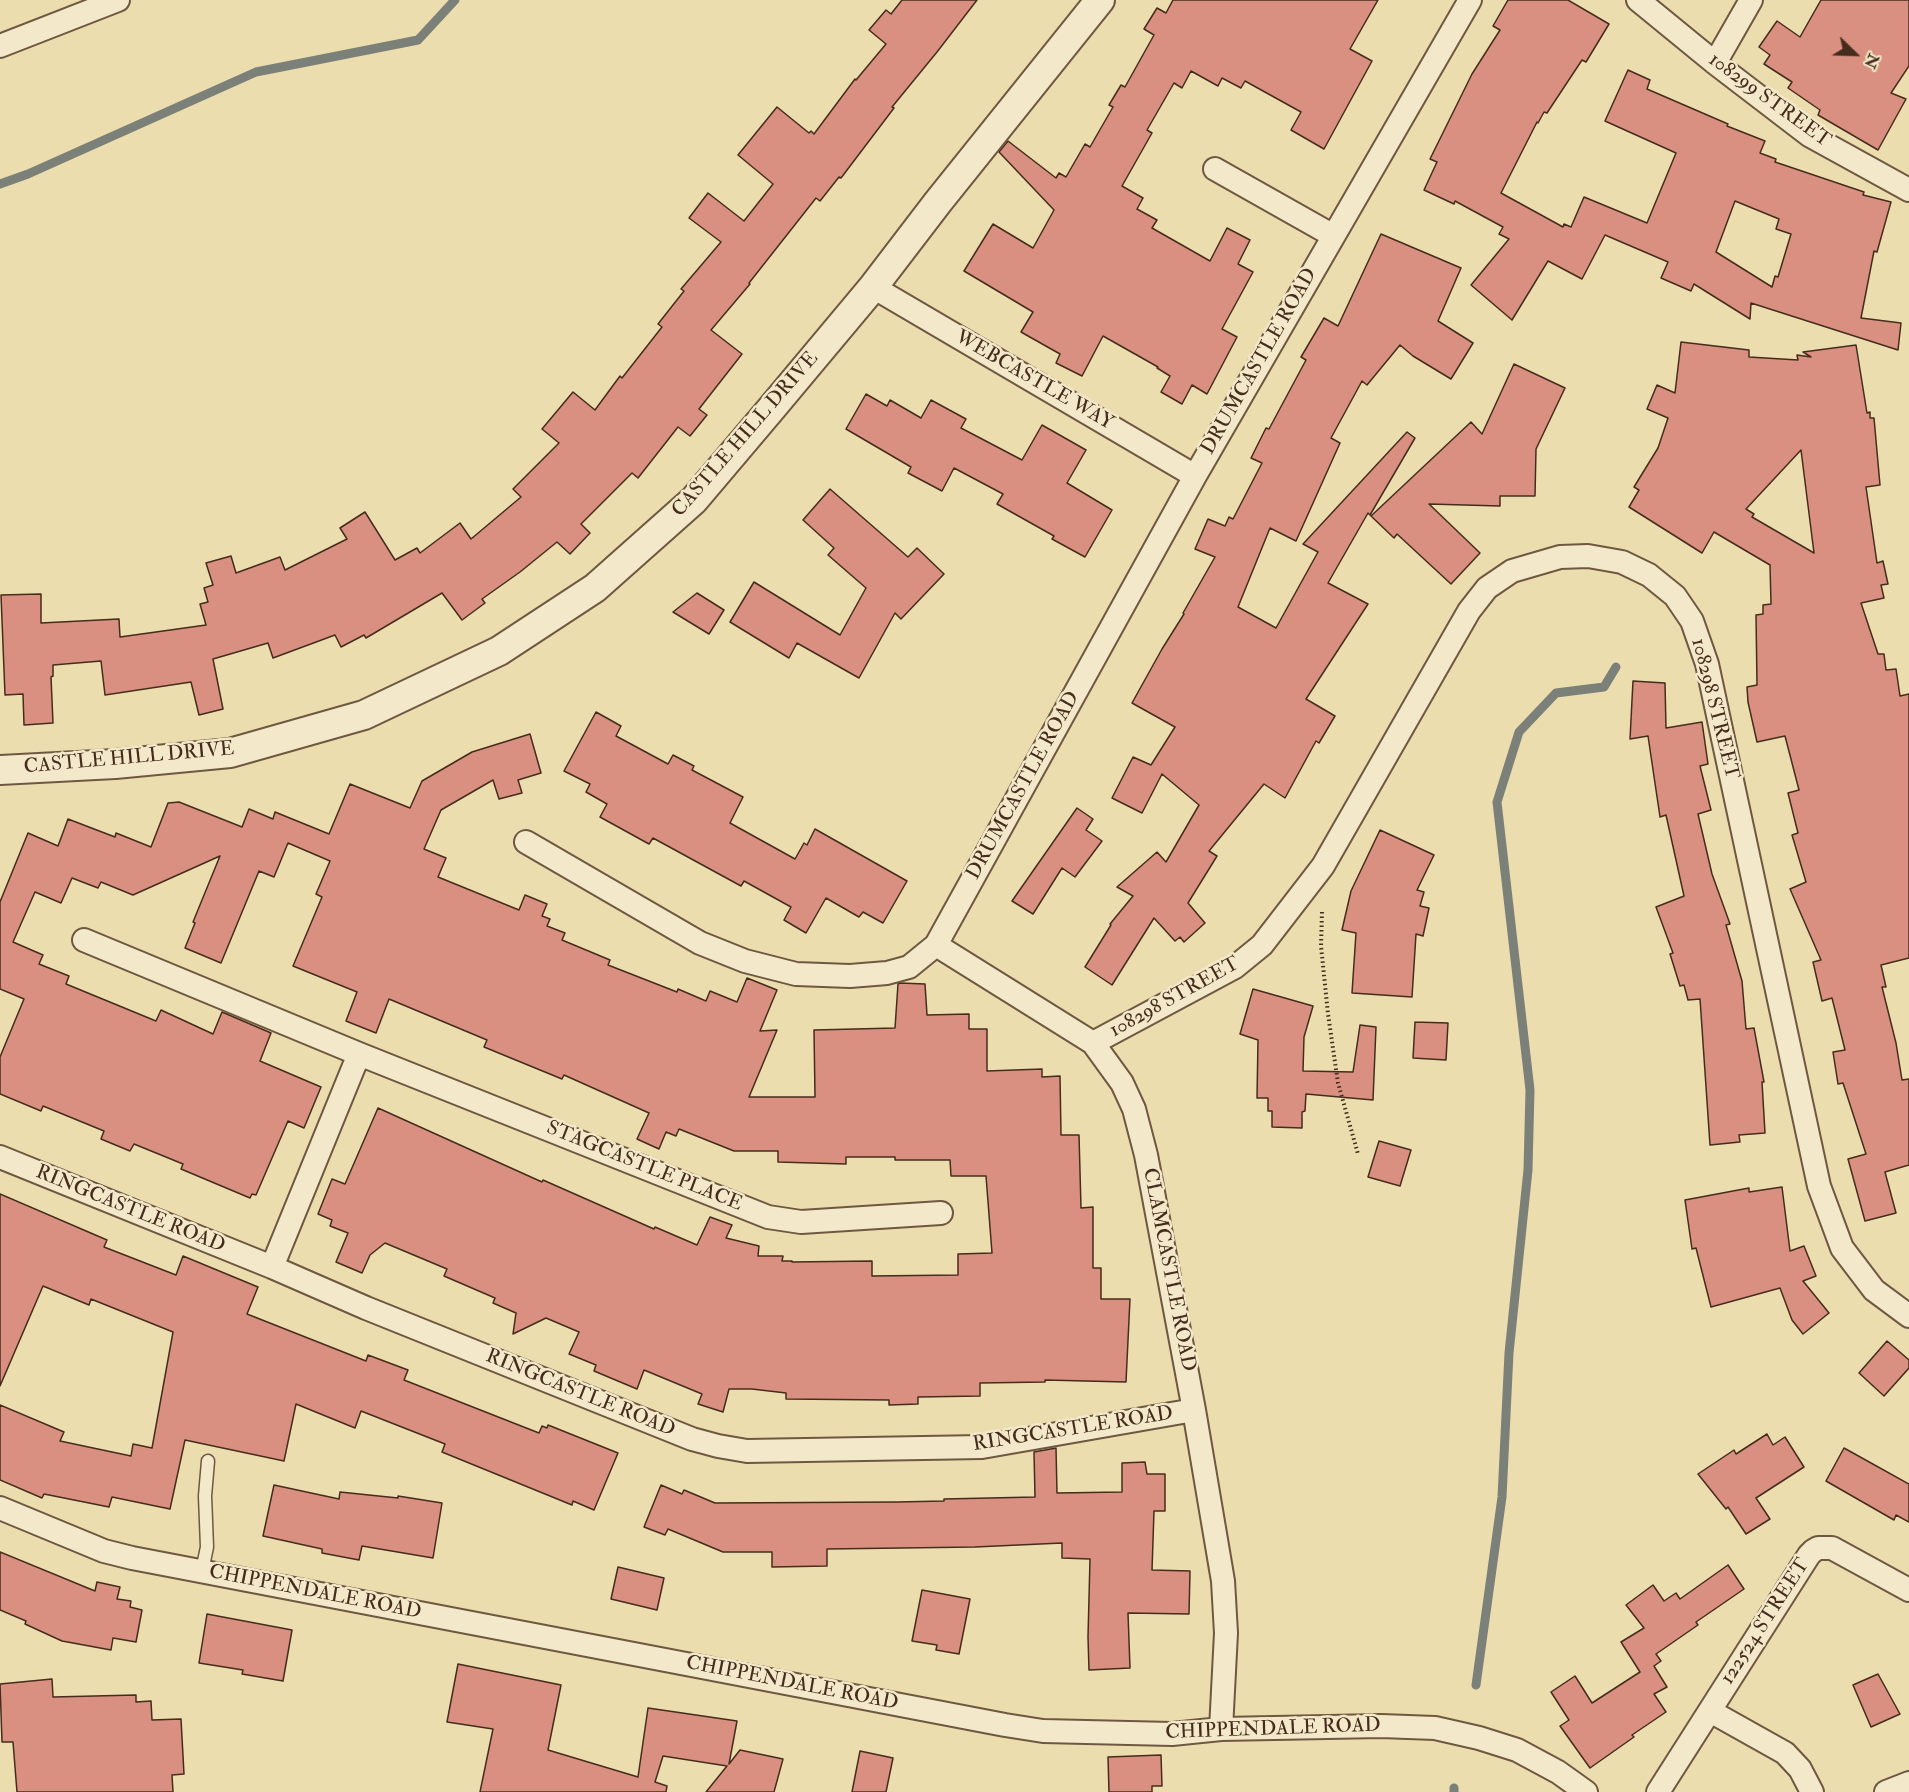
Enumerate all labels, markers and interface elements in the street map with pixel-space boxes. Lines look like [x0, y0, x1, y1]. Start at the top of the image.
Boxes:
north arrow [1825, 24, 1885, 84]
street label: 108299 STREET [1703, 49, 1835, 153]
text: N [1860, 51, 1884, 72]
street label: DRUMCASTLE ROAD [1197, 265, 1323, 459]
street label: WEBCASTLE WAY [950, 326, 1118, 436]
street label: CASTLE HILL DRIVE [668, 347, 824, 523]
street label: 108298 STREET [1685, 636, 1743, 782]
street label: DRUMCASTLE ROAD [962, 688, 1086, 884]
street label: CASTLE HILL DRIVE [23, 738, 235, 780]
street label: 108298 STREET [1106, 952, 1244, 1044]
street label: STAGCASTLE PLACE [543, 1117, 745, 1217]
street label: RINGCASTLE ROAD [32, 1161, 228, 1259]
street label: CLAMCASTLE ROAD [1136, 1166, 1200, 1374]
street label: RINGCASTLE ROAD [482, 1345, 678, 1443]
street label: RINGCASTLE ROAD [971, 1402, 1175, 1458]
street label: 122524 STREET [1716, 1555, 1816, 1689]
street label: CHIPPENDALE ROAD [207, 1561, 423, 1625]
street label: CHIPPENDALE ROAD [684, 1652, 900, 1716]
street label: CHIPPENDALE ROAD [1165, 1714, 1381, 1746]

